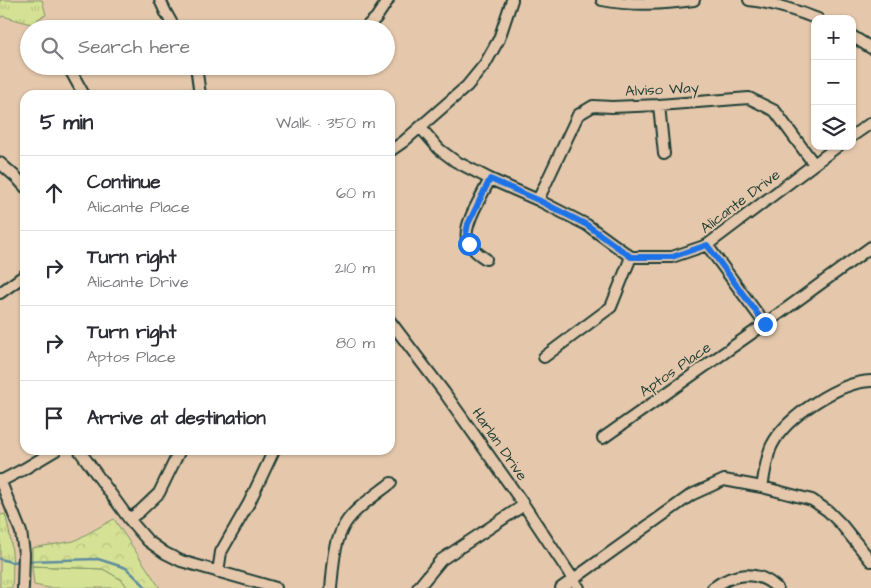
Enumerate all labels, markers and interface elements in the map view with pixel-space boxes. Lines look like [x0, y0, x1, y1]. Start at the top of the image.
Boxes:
map controls [811, 15, 856, 150]
button: + [811, 15, 856, 60]
search box [20, 20, 395, 75]
icon: search [38, 34, 66, 62]
text: Search here [78, 34, 190, 61]
button: − [811, 60, 856, 105]
street label: Alviso Way [625, 77, 700, 103]
button: layers [811, 105, 856, 150]
text: 5 min [40, 108, 93, 137]
text: Walk · 350 m [276, 112, 375, 134]
street label: Alicante Drive [696, 164, 785, 238]
text: Continue [87, 169, 161, 196]
icon: ahead [40, 179, 68, 207]
text: 60 m [336, 182, 375, 204]
text: Alicante Place [87, 196, 190, 218]
route start [458, 233, 481, 256]
text: Turn right [87, 244, 176, 271]
icon: right [40, 254, 68, 282]
text: 210 m [335, 257, 375, 279]
text: Alicante Drive [87, 271, 189, 293]
route end [754, 313, 777, 336]
text: Turn right [87, 319, 176, 346]
icon: right [40, 329, 68, 357]
text: 80 m [336, 332, 375, 354]
street label: Aptos Place [635, 337, 715, 402]
text: Aptos Place [87, 346, 176, 368]
icon: arrive [40, 404, 68, 432]
street label: Harlan Drive [467, 404, 532, 485]
text: Arrive at destination [87, 405, 266, 432]

